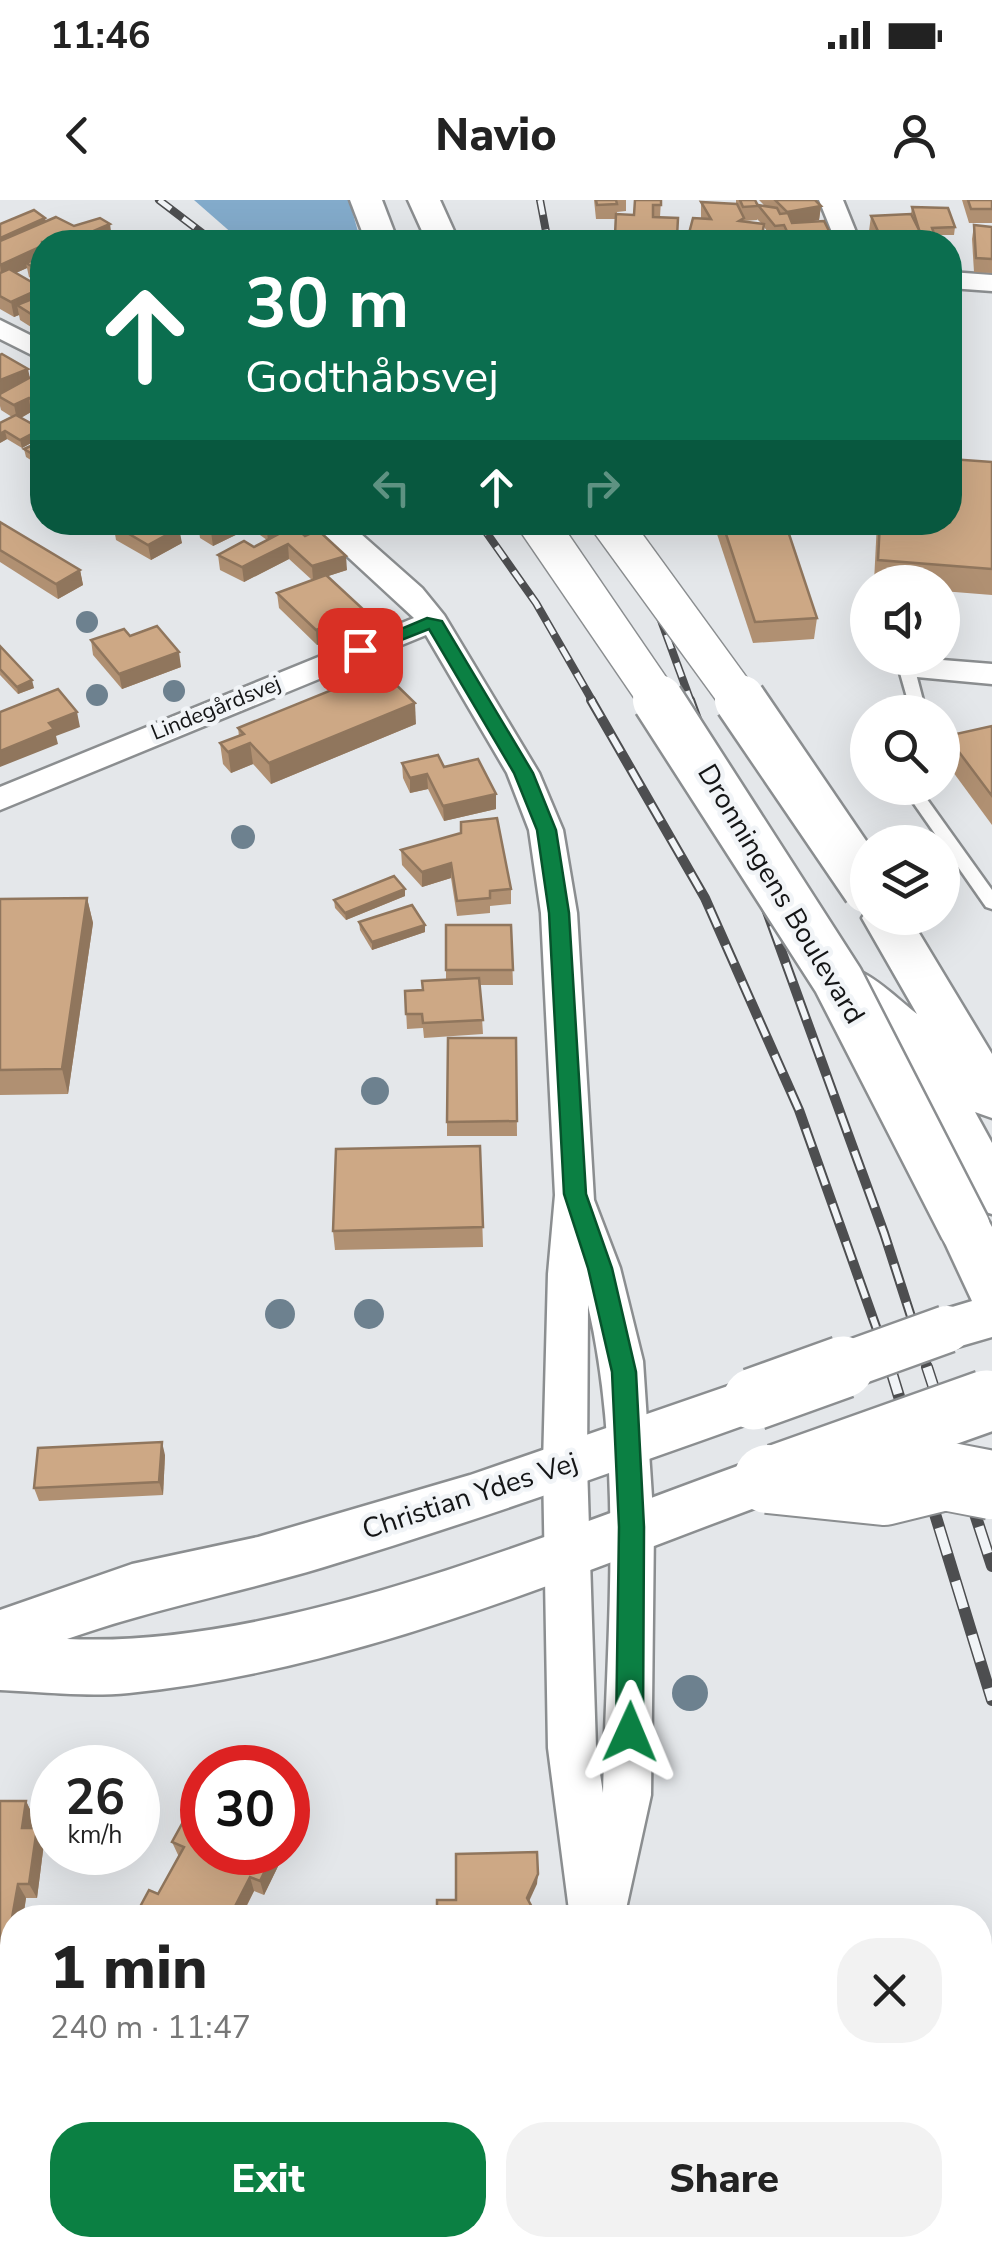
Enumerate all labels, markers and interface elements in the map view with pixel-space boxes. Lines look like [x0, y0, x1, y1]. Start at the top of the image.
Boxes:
text: 11:46 [50, 10, 151, 61]
text: Navio [435, 105, 557, 166]
icon: back [50, 108, 105, 163]
icon: person [887, 108, 942, 163]
text: 30 m [245, 256, 409, 352]
icon: ahead [80, 270, 210, 400]
text: Godthåbsvej [245, 347, 499, 408]
icon: left [364, 460, 419, 515]
icon: ahead [469, 460, 524, 515]
icon: right [574, 460, 629, 515]
map controls [850, 565, 960, 935]
button: sound [850, 565, 960, 675]
pin [318, 608, 403, 693]
icon: arrive [333, 623, 388, 678]
street label: Lindegårdsvej [147, 668, 285, 748]
button: search [850, 695, 960, 805]
street label: Dronningens Boulevard [688, 757, 874, 1031]
button: layers [850, 825, 960, 935]
street label: Christian Ydes Vej [357, 1443, 583, 1549]
position arrow [578, 1680, 682, 1784]
speed limit sign: 30 [180, 1745, 310, 1875]
text: 26 [65, 1763, 125, 1832]
text: km/h [67, 1818, 123, 1852]
text: 1 min [50, 1927, 208, 2009]
button: close [837, 1938, 942, 2043]
text: 240 m · 11:47 [50, 2006, 251, 2049]
button: Exit [50, 2122, 486, 2237]
button: Share [506, 2122, 942, 2237]

